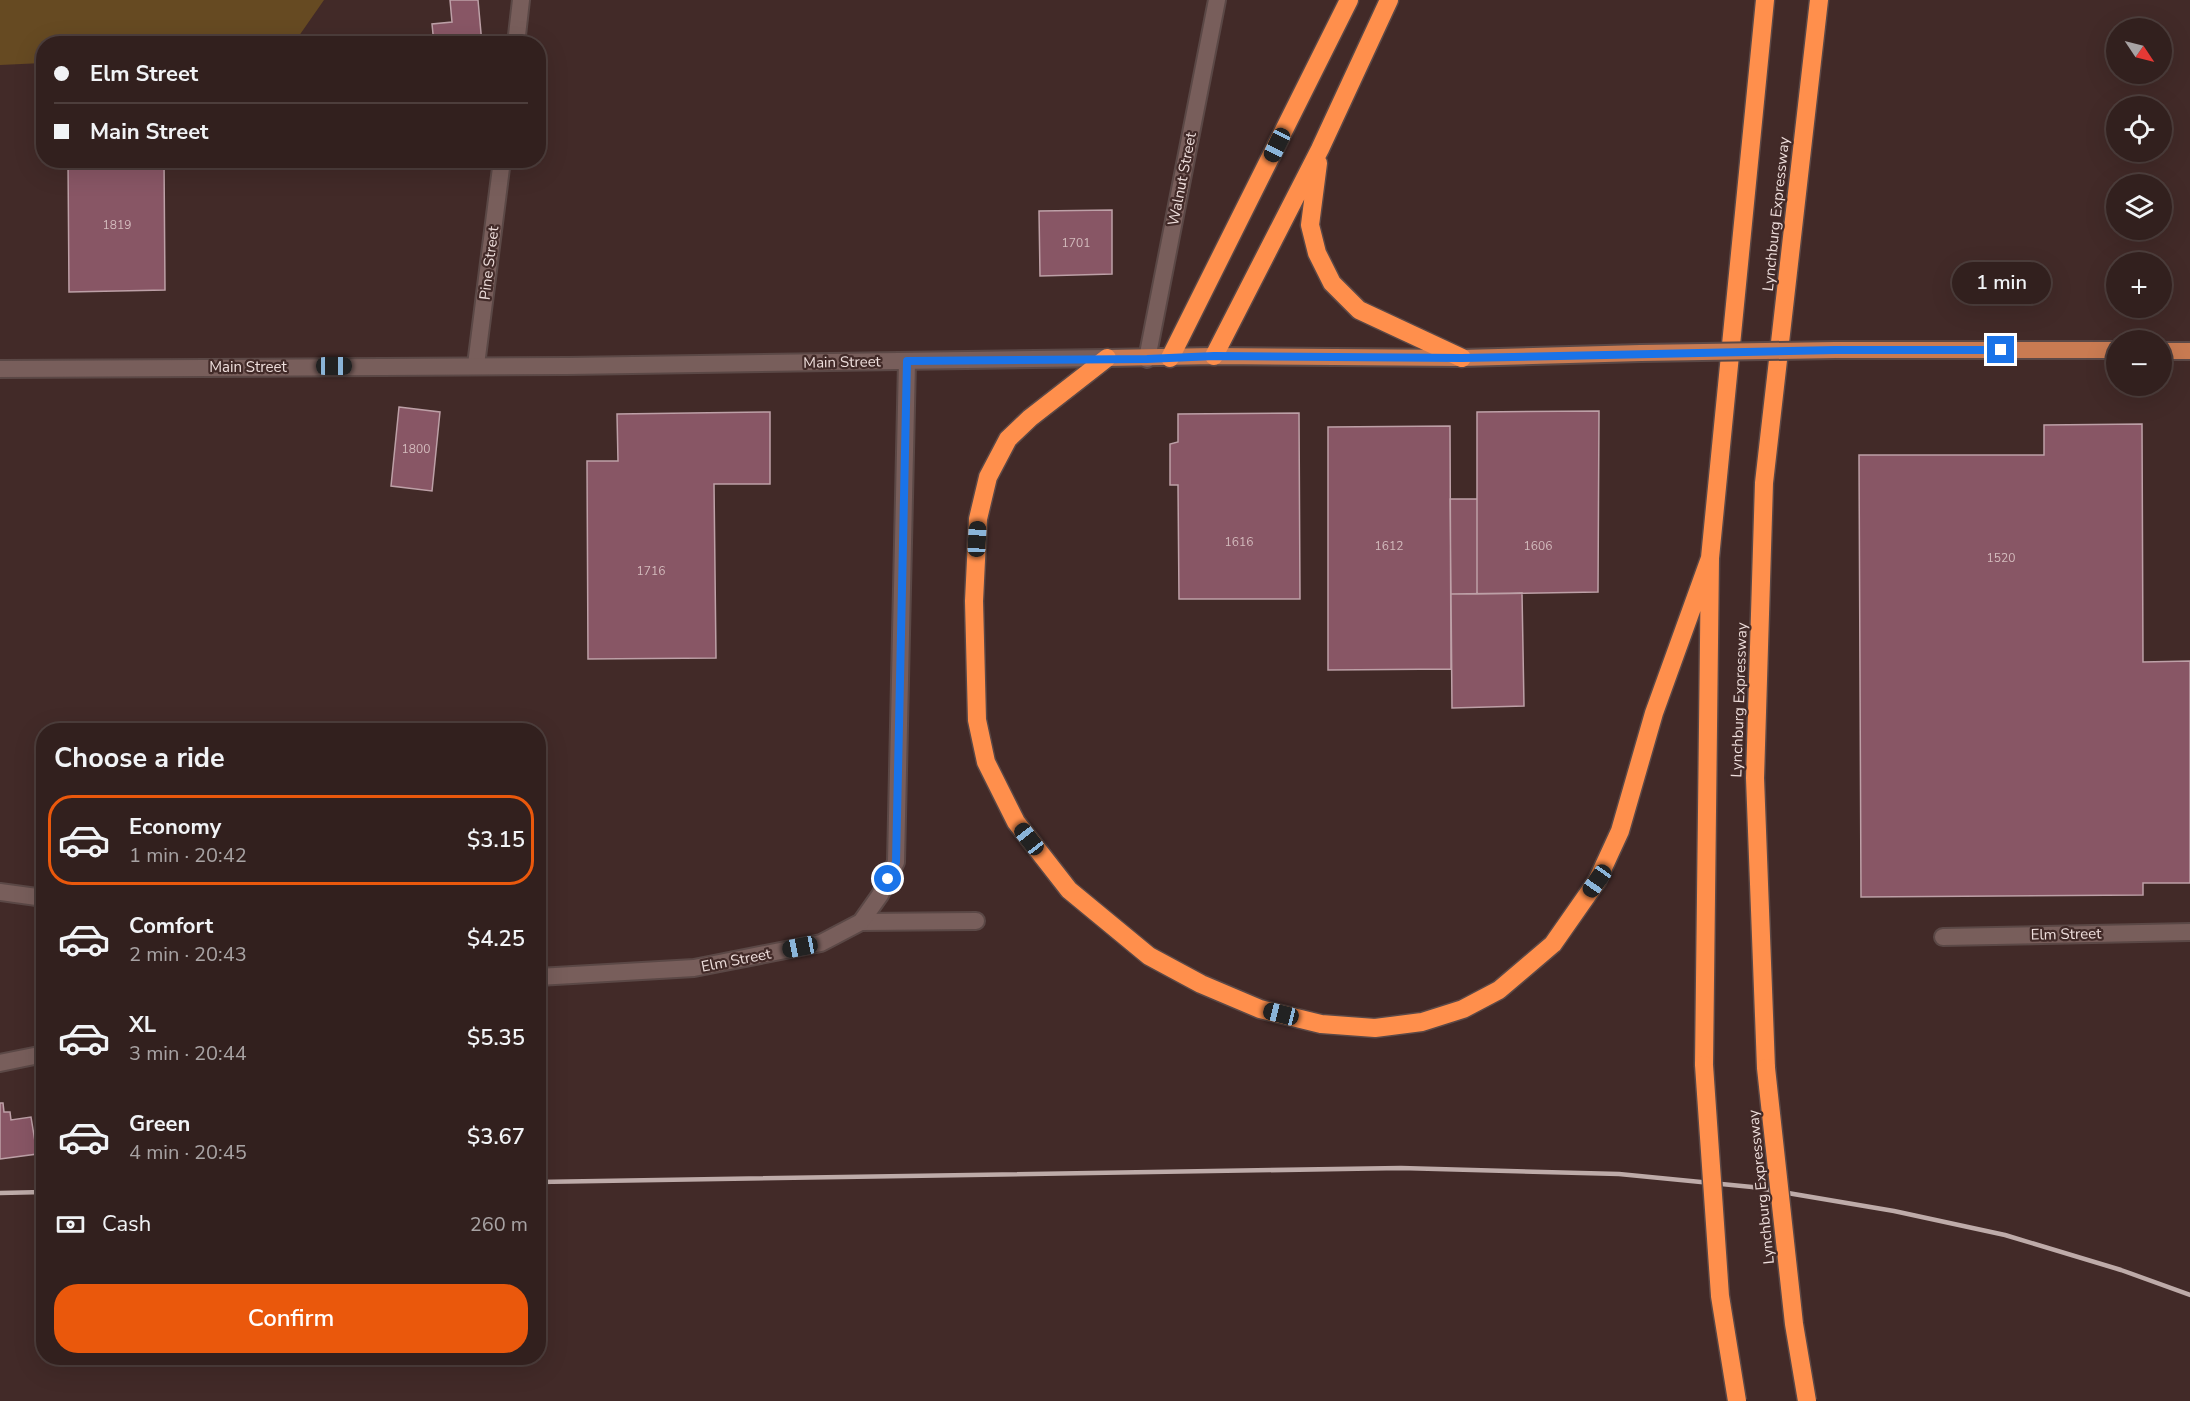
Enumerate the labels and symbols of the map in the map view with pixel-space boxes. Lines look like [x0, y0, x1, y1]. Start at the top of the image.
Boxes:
north arrow [2106, 18, 2172, 84]
car [1261, 125, 1293, 165]
street label: Walnut Street [1163, 130, 1201, 228]
street label: Lynchburg Expressway [1758, 135, 1794, 292]
house number: 1819 [103, 217, 131, 233]
street label: Pine Street [475, 224, 504, 301]
house number: 1701 [1062, 235, 1090, 251]
callout: 1 min [1952, 263, 2050, 305]
route end [1987, 336, 2014, 363]
street label: Main Street [803, 351, 882, 373]
street label: Main Street [209, 357, 288, 377]
car [316, 357, 352, 375]
house number: 1800 [402, 441, 430, 457]
car [967, 521, 987, 557]
house number: 1616 [1225, 534, 1253, 550]
house number: 1612 [1375, 538, 1403, 554]
house number: 1606 [1524, 538, 1552, 554]
house number: 1520 [1987, 550, 2015, 566]
house number: 1716 [637, 563, 665, 579]
street label: Lynchburg Expressway [1726, 622, 1752, 778]
car [1011, 819, 1047, 859]
car [1579, 861, 1615, 901]
route start [874, 865, 901, 892]
street label: Elm Street [2030, 923, 2102, 945]
car [781, 935, 819, 959]
street label: Elm Street [699, 943, 773, 977]
car [1261, 1001, 1301, 1027]
street label: Lynchburg Expressway [1743, 1108, 1779, 1265]

